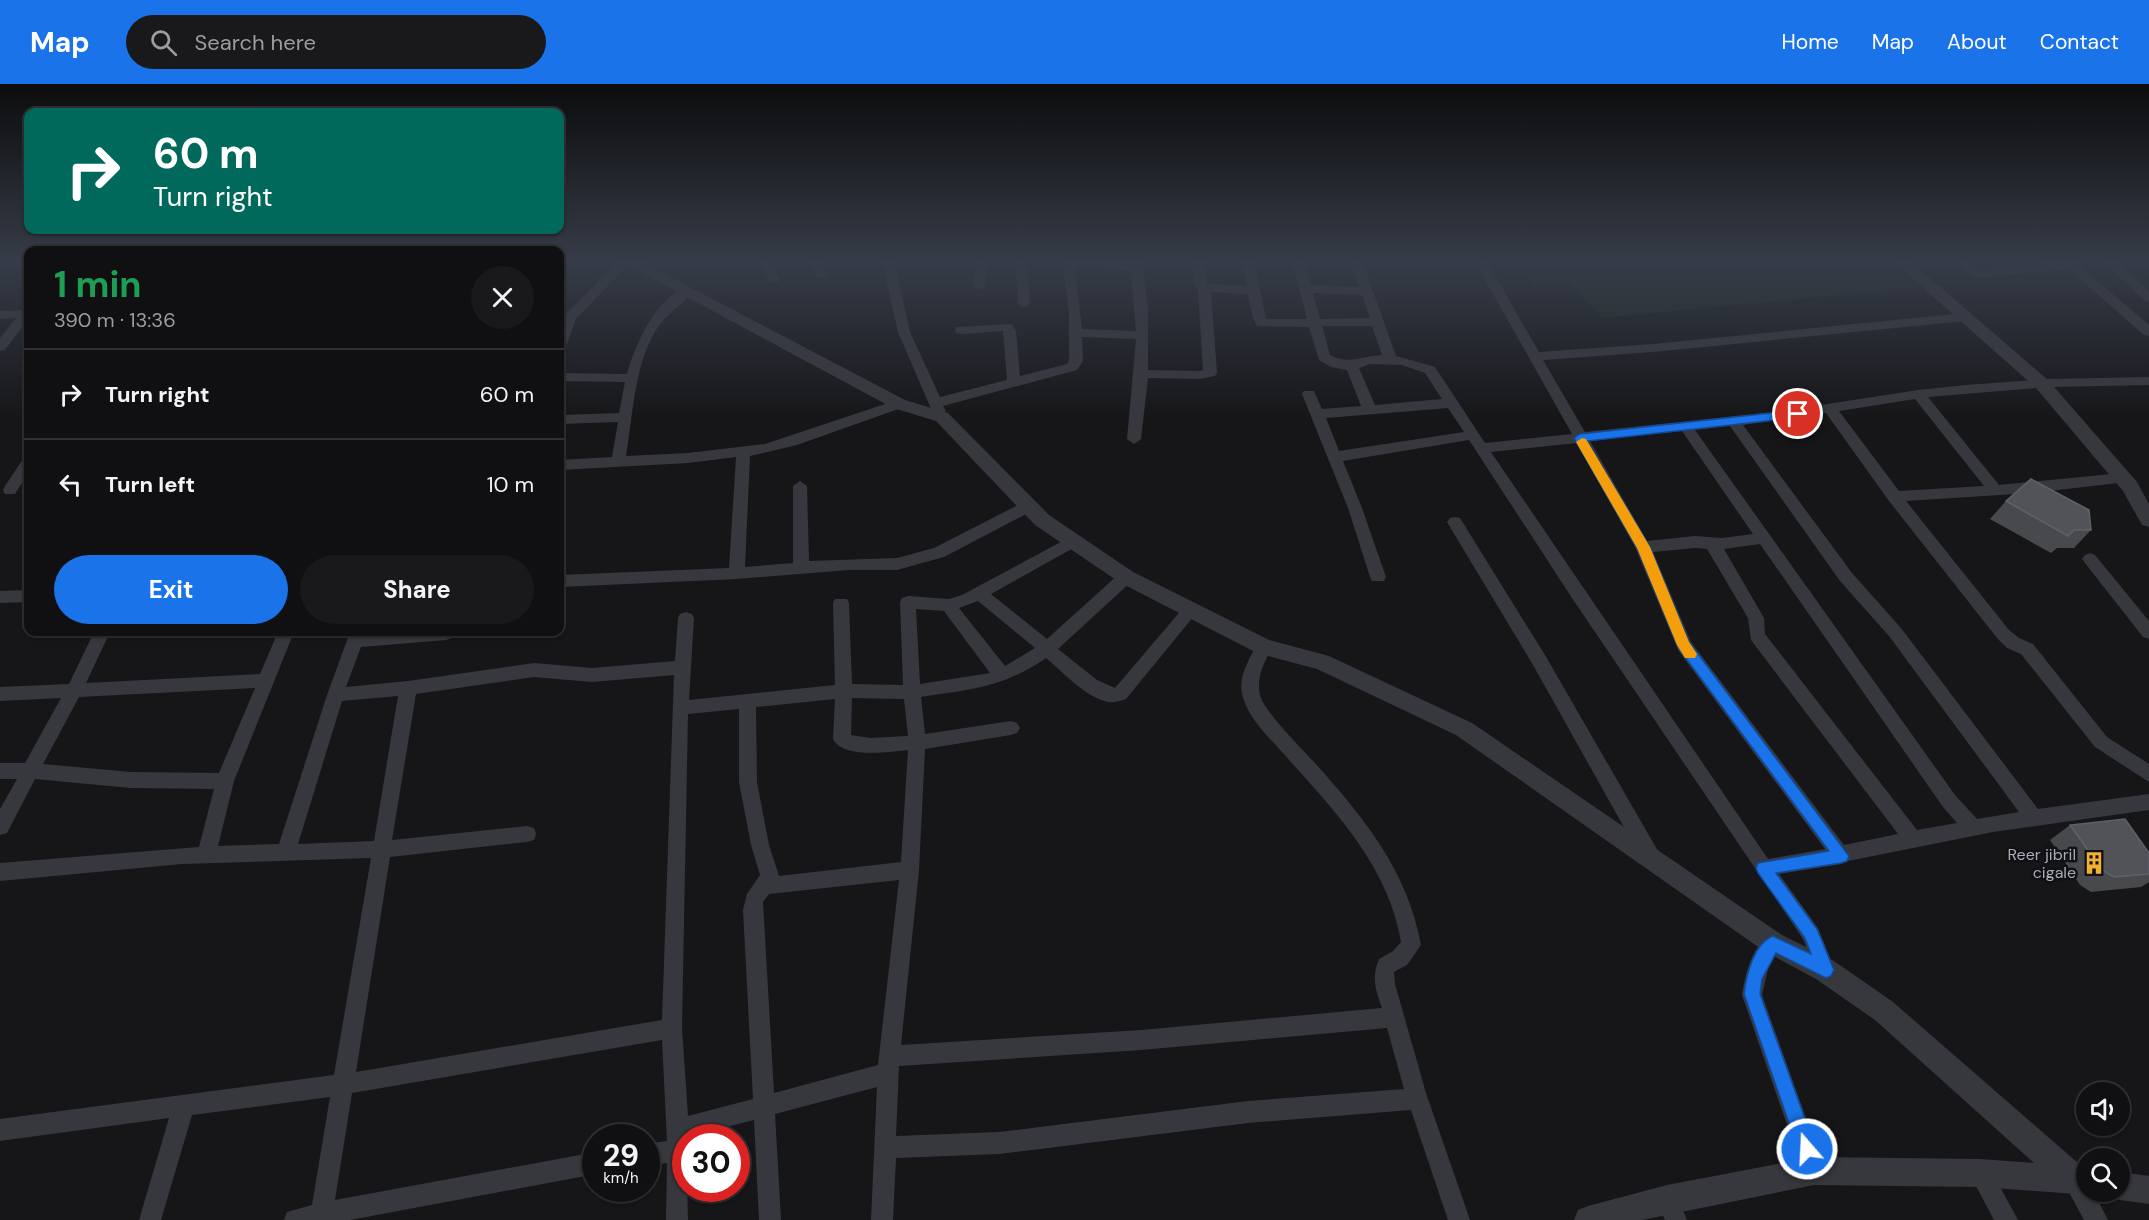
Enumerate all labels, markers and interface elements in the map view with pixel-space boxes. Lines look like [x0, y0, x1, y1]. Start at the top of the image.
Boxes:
search box [126, 15, 546, 69]
text: Map [30, 24, 90, 61]
icon: search [147, 26, 180, 59]
text: Search here [195, 28, 316, 57]
text: Home [1781, 28, 1839, 56]
text: Map [1872, 28, 1914, 56]
text: About [1947, 28, 2007, 56]
text: Contact [2040, 28, 2119, 56]
text: 60 m [153, 126, 259, 181]
icon: right [54, 132, 132, 210]
text: Turn right [153, 179, 273, 214]
text: 1 min [54, 261, 142, 308]
button: close [471, 266, 534, 329]
text: 390 m · 13:36 [54, 307, 176, 333]
icon: right [54, 378, 87, 411]
text: Turn right [105, 380, 210, 409]
text: 60 m [480, 380, 534, 409]
pin [1772, 388, 1823, 439]
icon: arrive [1781, 397, 1814, 430]
icon: left [54, 468, 87, 501]
text: Turn left [105, 470, 195, 499]
text: 10 m [487, 470, 534, 499]
button: Exit [54, 555, 288, 624]
button: Share [300, 555, 534, 624]
place label: Reer jibril cigale [2008, 844, 2076, 883]
building icon: Reer jibril cigale [2081, 850, 2107, 876]
map controls [2076, 1082, 2130, 1202]
button: sound [2076, 1082, 2130, 1136]
position arrow [1775, 1117, 1839, 1181]
speed limit sign: 30 [672, 1124, 750, 1202]
text: 29 [603, 1136, 639, 1175]
button: search [2076, 1148, 2130, 1202]
text: km/h [603, 1168, 639, 1188]

